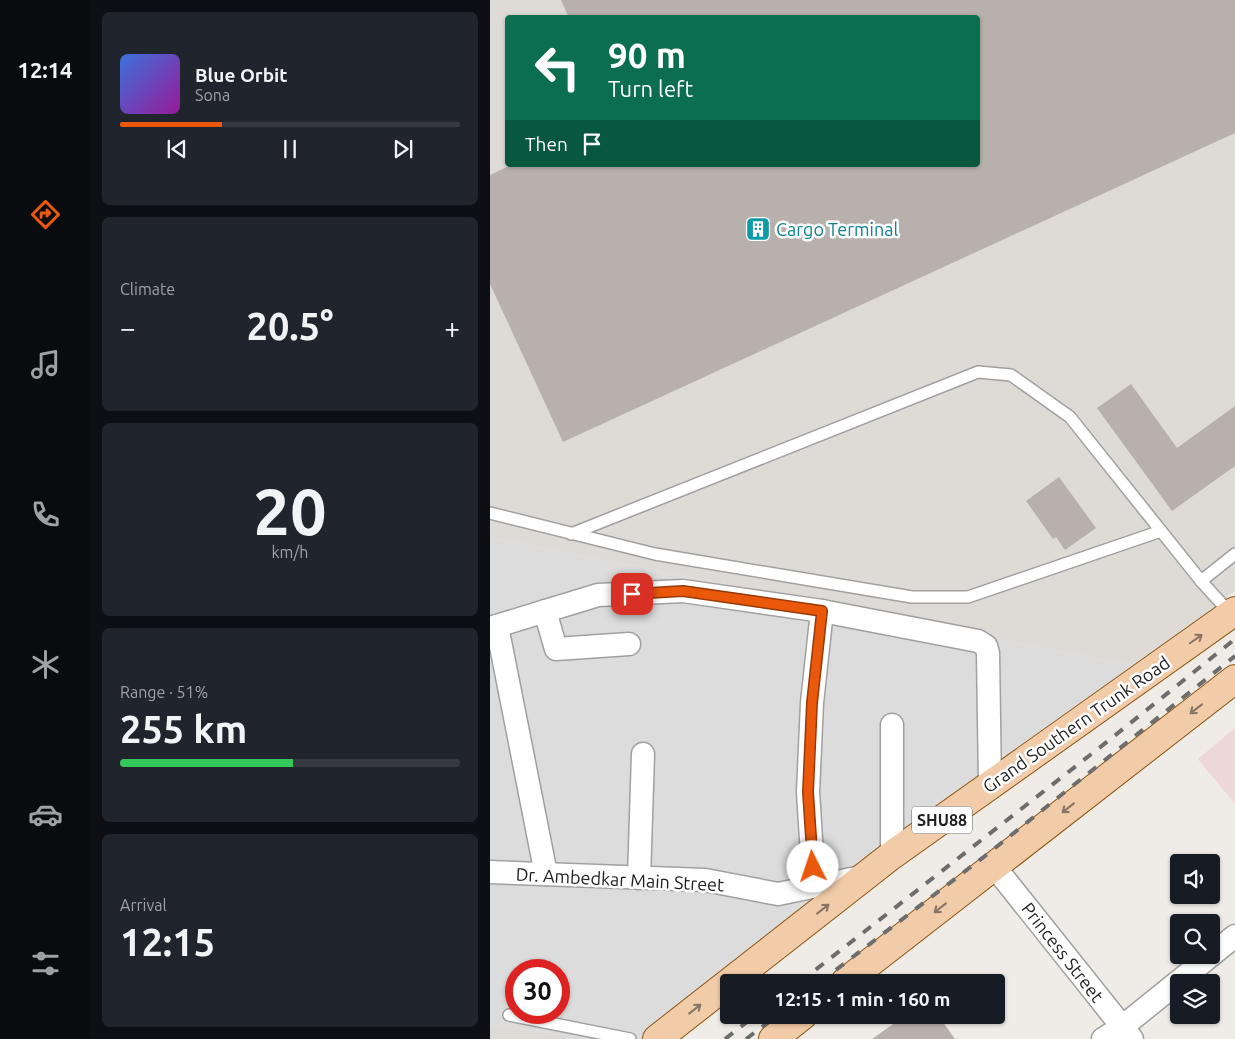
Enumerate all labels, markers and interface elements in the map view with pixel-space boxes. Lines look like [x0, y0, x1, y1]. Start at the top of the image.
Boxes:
icon: left [525, 35, 590, 100]
text: 90 m [608, 35, 686, 75]
text: 12:14 [17, 57, 73, 82]
text: Blue Orbit [195, 64, 288, 86]
text: Turn left [608, 76, 693, 101]
text: Sona [195, 86, 230, 104]
icon: arrive [578, 130, 606, 158]
text: Then [525, 133, 568, 155]
icon: previous [163, 135, 191, 163]
icon: pause [276, 135, 304, 163]
icon: next [389, 135, 417, 163]
icon: directions [28, 197, 63, 232]
building icon: Cargo Terminal [745, 216, 771, 242]
place label: Cargo Terminal [776, 219, 898, 239]
text: Climate [120, 280, 175, 298]
text: 20.5° [246, 305, 334, 347]
text: − [120, 312, 136, 343]
text: + [444, 312, 460, 343]
icon: music [28, 347, 63, 382]
text: 20 [253, 474, 327, 547]
icon: phone [28, 497, 63, 532]
text: km/h [272, 543, 308, 561]
pin [611, 573, 653, 615]
icon: arrive [618, 580, 646, 608]
one-way arrow [1188, 634, 1202, 644]
icon: climate [28, 647, 63, 682]
street label: Grand Southern Trunk Road [979, 652, 1173, 796]
text: Range · 51% [120, 683, 208, 701]
one-way arrow [1190, 703, 1203, 714]
text: 255 km [120, 708, 247, 750]
icon: car [28, 797, 63, 832]
one-way arrow [1062, 803, 1075, 814]
road number: SHU88 [912, 806, 972, 834]
position arrow [786, 840, 838, 892]
map controls [1170, 854, 1220, 1024]
button: sound [1170, 854, 1220, 904]
street label: Dr. Ambedkar Main Street [515, 864, 725, 894]
text: Arrival [120, 896, 167, 914]
street label: Princess Street [1018, 898, 1108, 1006]
one-way arrow [934, 903, 947, 914]
one-way arrow [816, 904, 829, 915]
button: search [1170, 914, 1220, 964]
text: 12:15 [120, 921, 215, 963]
icon: filters [28, 946, 63, 981]
speed limit sign: 30 [505, 959, 570, 1024]
button: layers [1170, 974, 1220, 1024]
text: 12:15 · 1 min · 160 m [775, 988, 950, 1010]
one-way arrow [688, 1003, 701, 1014]

